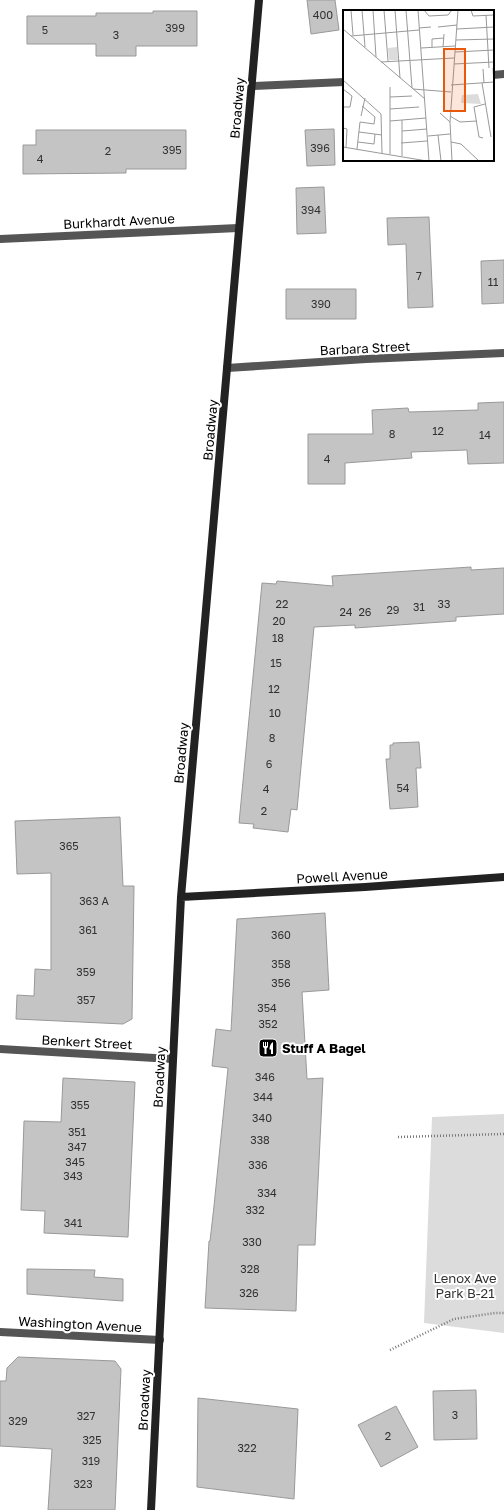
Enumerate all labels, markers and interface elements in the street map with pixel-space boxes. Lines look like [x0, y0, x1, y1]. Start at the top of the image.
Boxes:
house number: 400 [313, 8, 333, 21]
inset map [343, 10, 494, 161]
house number: 399 [165, 21, 185, 34]
house number: 5 [42, 23, 48, 36]
house number: 3 [113, 28, 119, 41]
street label: Broadway [226, 76, 248, 139]
house number: 396 [310, 141, 330, 154]
house number: 395 [162, 143, 182, 156]
house number: 2 [105, 144, 111, 157]
house number: 4 [37, 152, 44, 165]
house number: 394 [301, 203, 321, 216]
street label: Burkhardt Avenue [63, 210, 175, 232]
house number: 7 [416, 269, 422, 282]
house number: 11 [488, 275, 498, 288]
house number: 390 [311, 297, 331, 310]
street label: Barbara Street [319, 338, 411, 358]
street label: Broadway [199, 398, 221, 461]
house number: 12 [432, 424, 444, 437]
house number: 8 [389, 427, 396, 440]
house number: 14 [479, 428, 491, 441]
house number: 4 [324, 452, 331, 465]
house number: 22 [276, 597, 288, 610]
house number: 33 [438, 597, 450, 610]
house number: 31 [413, 600, 425, 613]
house number: 29 [386, 603, 400, 616]
house number: 24 [339, 605, 353, 618]
house number: 26 [358, 605, 372, 618]
house number: 20 [272, 614, 286, 627]
house number: 18 [272, 631, 284, 644]
house number: 15 [270, 656, 282, 669]
house number: 12 [268, 682, 280, 695]
house number: 10 [269, 706, 281, 719]
street label: Broadway [170, 721, 192, 784]
house number: 8 [269, 731, 276, 744]
house number: 6 [266, 757, 273, 770]
house number: 54 [396, 781, 410, 794]
house number: 4 [263, 782, 270, 795]
house number: 2 [261, 804, 267, 817]
house number: 365 [59, 839, 79, 852]
street label: Powell Avenue [296, 866, 388, 886]
house number: 363 A [79, 894, 109, 907]
house number: 361 [79, 923, 97, 936]
house number: 360 [271, 928, 291, 941]
house number: 358 [271, 957, 291, 970]
house number: 359 [76, 965, 96, 978]
house number: 356 [271, 976, 291, 989]
house number: 357 [77, 993, 95, 1006]
house number: 354 [257, 1001, 277, 1014]
house number: 352 [258, 1017, 278, 1030]
street label: Benkert Street [41, 1032, 133, 1052]
restaurant icon: Stuff A Bagel [257, 1037, 279, 1059]
place label: Stuff A Bagel [282, 1040, 366, 1056]
street label: Broadway [149, 1045, 169, 1108]
house number: 346 [255, 1070, 275, 1083]
house number: 344 [253, 1090, 273, 1103]
house number: 355 [70, 1098, 90, 1111]
house number: 340 [252, 1111, 272, 1124]
house number: 351 [68, 1125, 86, 1138]
house number: 338 [250, 1133, 270, 1146]
house number: 347 [68, 1140, 87, 1153]
house number: 345 [65, 1155, 85, 1168]
house number: 336 [248, 1158, 268, 1171]
house number: 343 [63, 1169, 83, 1182]
house number: 334 [257, 1186, 277, 1199]
house number: 332 [245, 1203, 265, 1216]
house number: 341 [64, 1216, 82, 1229]
house number: 330 [242, 1235, 262, 1248]
house number: 328 [240, 1262, 260, 1275]
park label: Lenox Ave Park B-21 [433, 1270, 497, 1301]
house number: 326 [239, 1286, 259, 1299]
street label: Washington Avenue [18, 1313, 142, 1335]
street label: Broadway [134, 1368, 154, 1431]
house number: 3 [452, 1408, 458, 1421]
house number: 327 [77, 1409, 95, 1422]
house number: 329 [8, 1414, 28, 1427]
house number: 2 [385, 1429, 391, 1442]
house number: 325 [82, 1433, 102, 1446]
house number: 322 [237, 1441, 257, 1454]
house number: 319 [82, 1454, 100, 1467]
house number: 323 [73, 1477, 93, 1490]

